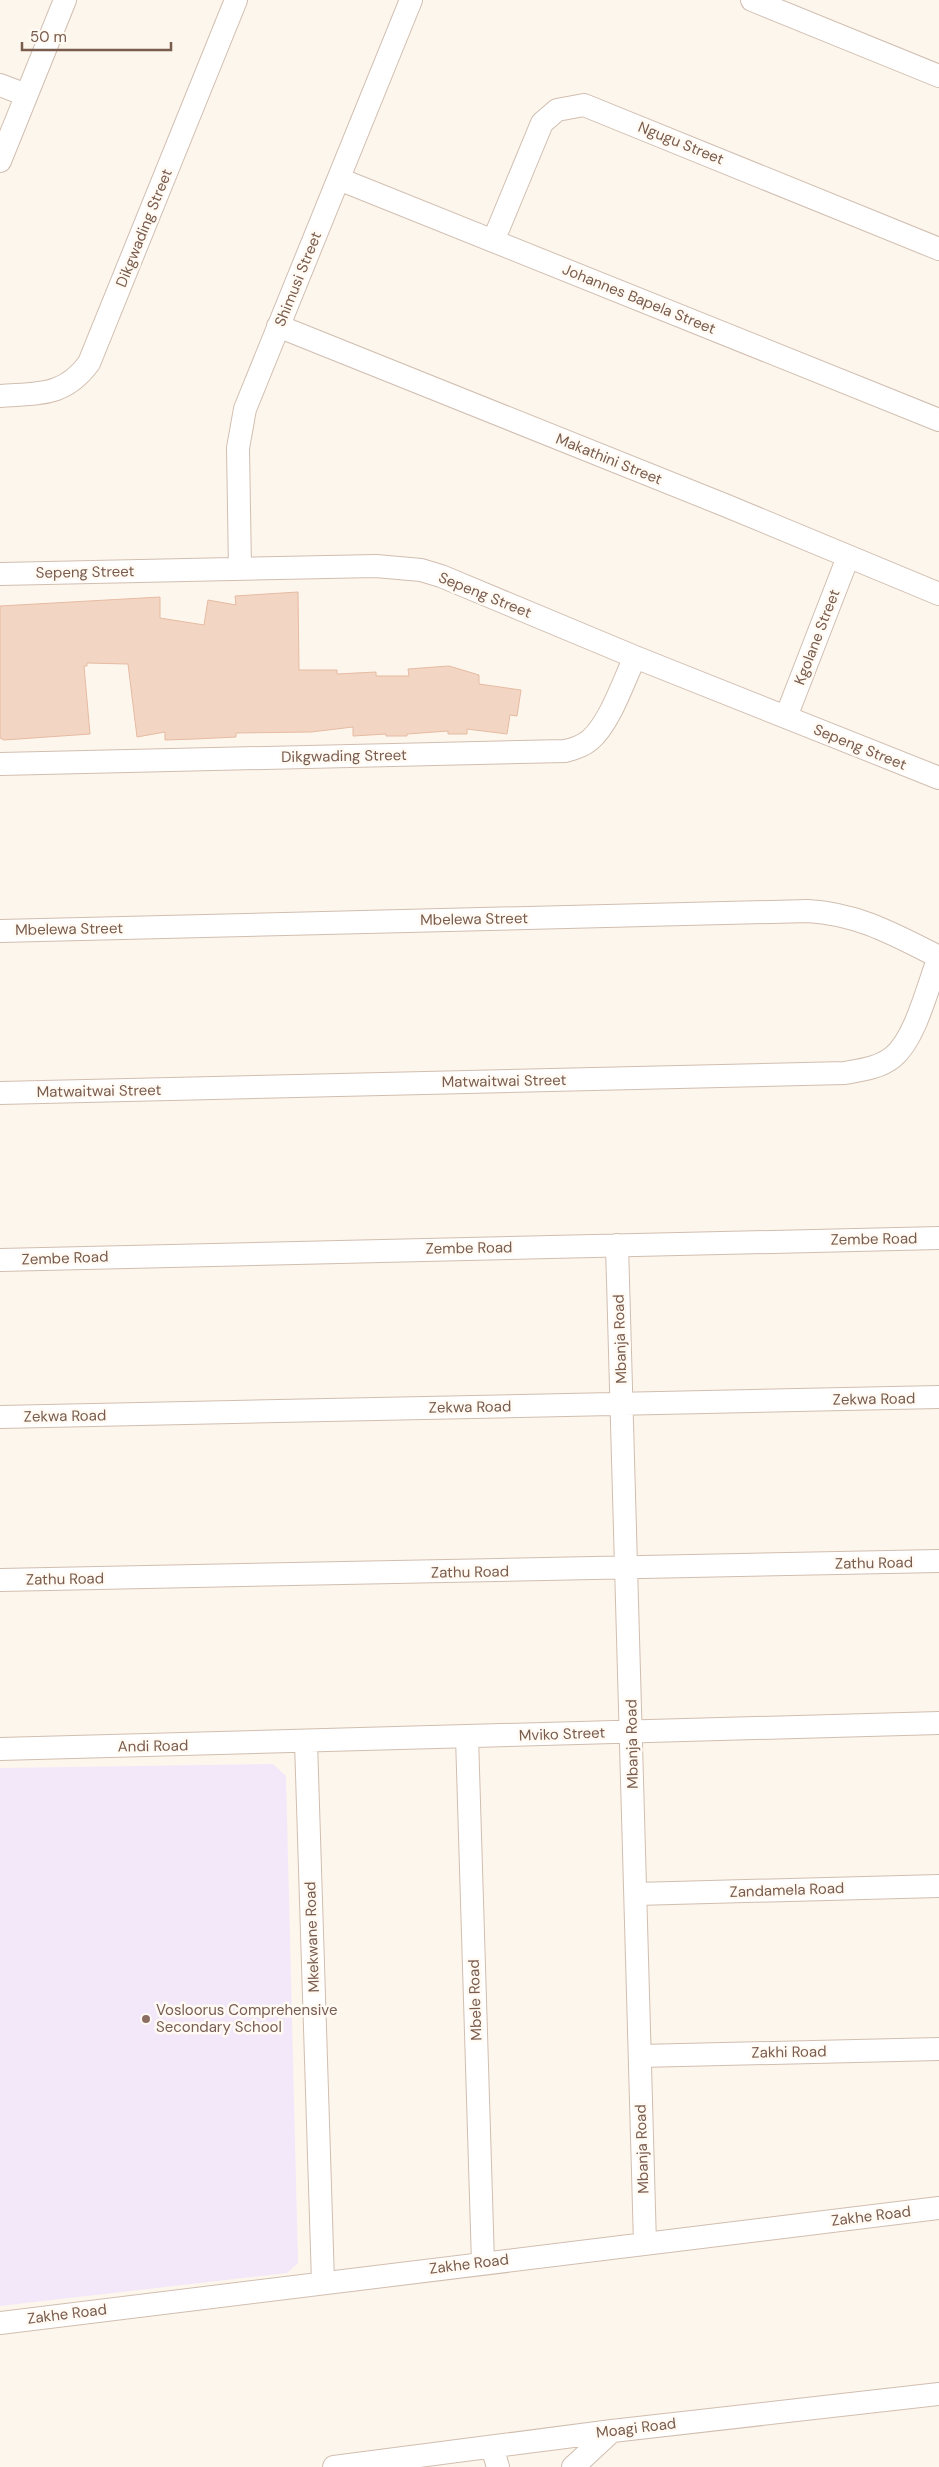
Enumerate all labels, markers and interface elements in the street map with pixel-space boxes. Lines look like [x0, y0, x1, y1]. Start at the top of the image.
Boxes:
scale bar [22, 20, 171, 52]
text: 50 m [30, 27, 67, 47]
street label: Ngugu Street [635, 117, 727, 169]
street label: Dikgwading Street [111, 166, 177, 290]
street label: Shimusi Street [270, 229, 326, 329]
street label: Johannes Bapela Street [559, 259, 719, 339]
street label: Makathini Street [553, 429, 665, 489]
street label: Sepeng Street [36, 561, 135, 583]
street label: Sepeng Street [436, 567, 535, 623]
street label: Kgolane Street [790, 586, 844, 688]
street label: Sepeng Street [811, 719, 910, 775]
street label: Dikgwading Street [281, 745, 407, 767]
street label: Mbelewa Street [420, 908, 528, 930]
street label: Mbelewa Street [15, 918, 123, 940]
street label: Matwaitwai Street [441, 1070, 567, 1092]
street label: Matwaitwai Street [36, 1080, 162, 1102]
street label: Zembe Road [830, 1228, 918, 1250]
street label: Zembe Road [425, 1237, 513, 1259]
street label: Zembe Road [21, 1246, 109, 1270]
street label: Mbanja Road [608, 1294, 632, 1384]
street label: Zekwa Road [833, 1388, 915, 1410]
street label: Zekwa Road [429, 1396, 511, 1418]
street label: Zekwa Road [24, 1405, 106, 1427]
street label: Zathu Road [835, 1552, 913, 1574]
street label: Zathu Road [431, 1561, 509, 1583]
street label: Zathu Road [26, 1568, 104, 1590]
street label: Mbanja Road [621, 1699, 643, 1789]
street label: Mviko Street [518, 1722, 606, 1746]
street label: Andi Road [118, 1735, 188, 1757]
street label: Zandamela Road [729, 1878, 845, 1902]
street label: Mkekwane Road [300, 1881, 324, 1993]
street label: Mbele Road [464, 1959, 486, 2041]
place label: Vosloorus Comprehensive Secondary School [156, 2000, 337, 2037]
marker: Vosloorus Comprehensive Secondary School [140, 2013, 152, 2025]
street label: Zakhi Road [751, 2041, 827, 2063]
street label: Mbanja Road [630, 2104, 654, 2194]
street label: Zakhe Road [830, 2201, 912, 2231]
street label: Zakhe Road [428, 2249, 510, 2279]
street label: Zakhe Road [26, 2299, 108, 2329]
street label: Moagi Road [595, 2413, 677, 2443]

